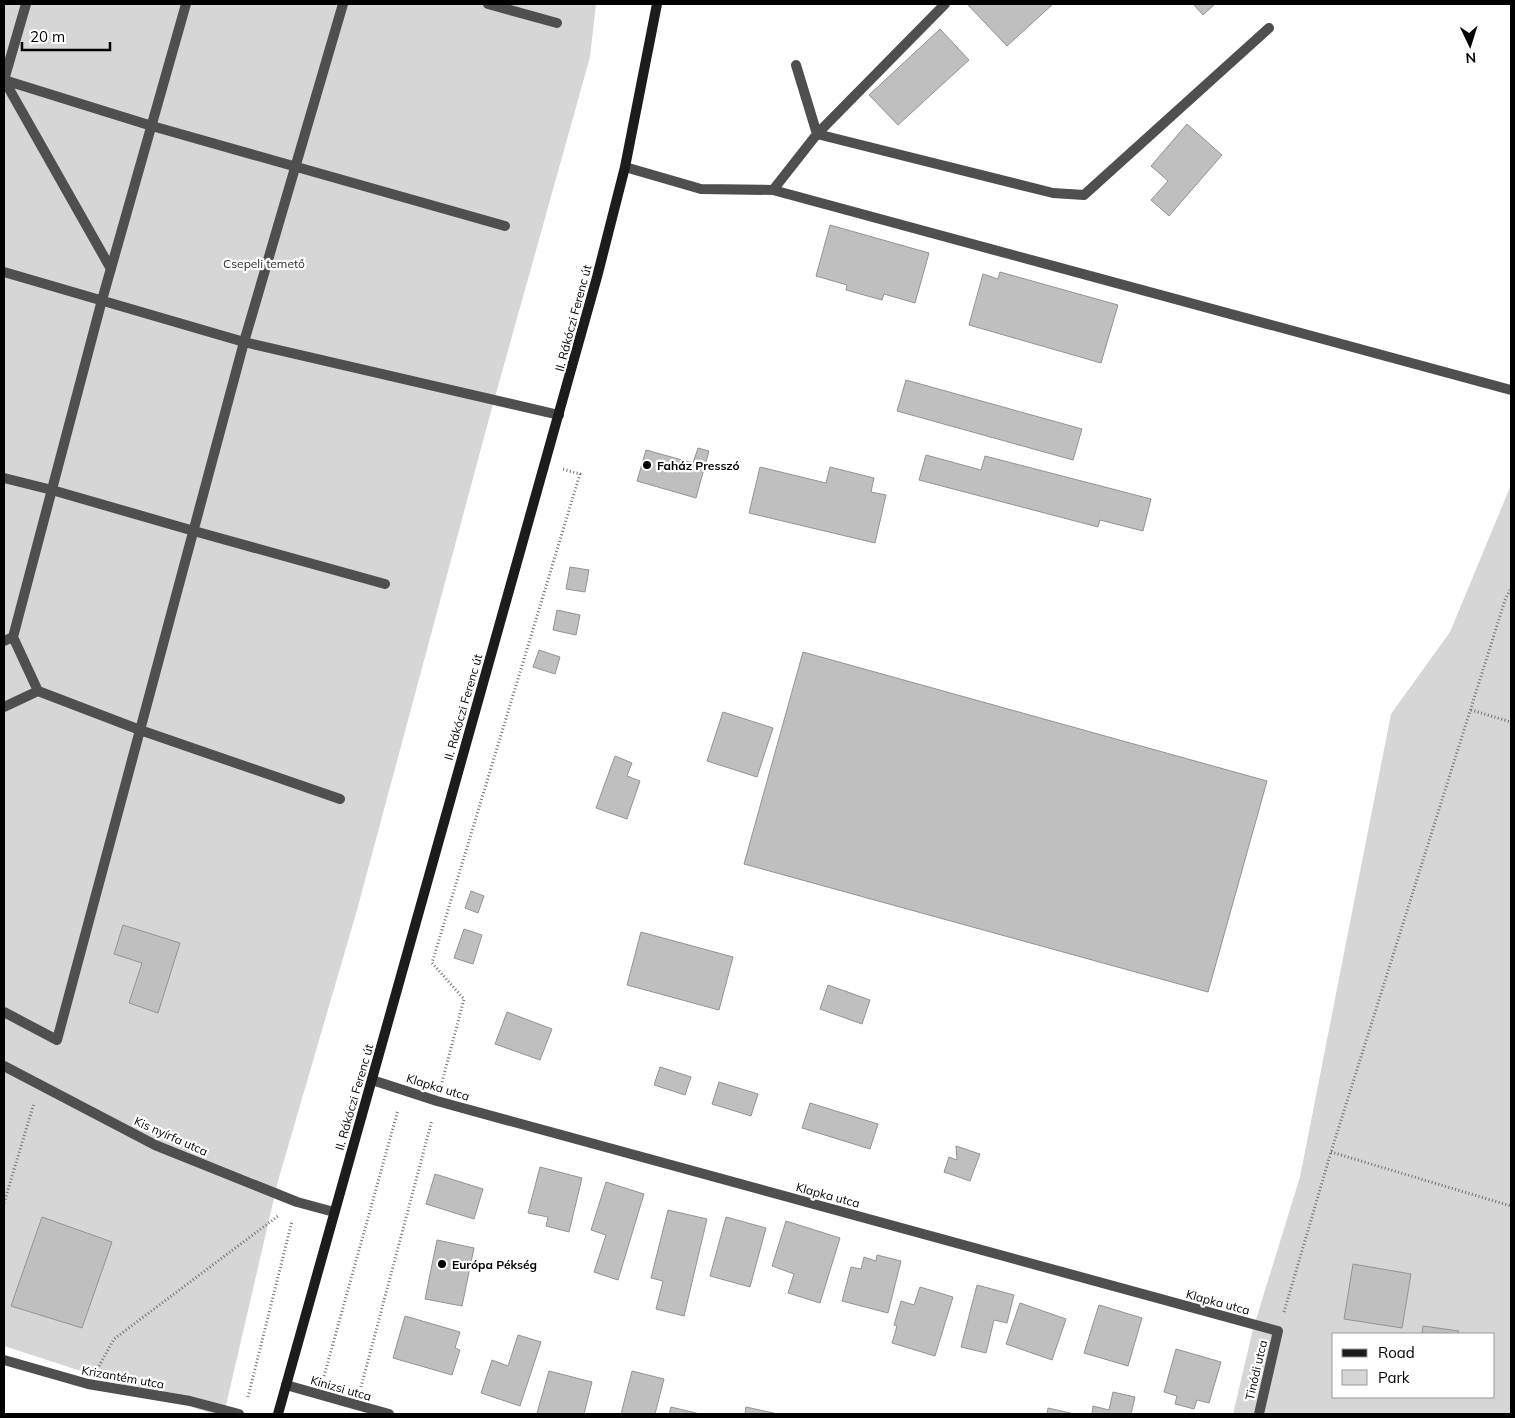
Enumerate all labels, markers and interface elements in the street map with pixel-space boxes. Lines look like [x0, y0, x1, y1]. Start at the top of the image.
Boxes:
scale bar [22, 20, 110, 52]
north arrow [1445, 20, 1495, 70]
text: 20 m [30, 27, 65, 46]
text: N [1465, 49, 1477, 67]
park label: Csepeli temető [223, 256, 305, 271]
street label: II. Rákóczi Ferenc út [552, 263, 594, 373]
place label: Faház Presszó [657, 458, 740, 473]
marker: Faház Presszó [641, 459, 653, 471]
street label: II. Rákóczi Ferenc út [441, 652, 485, 762]
street label: II. Rákóczi Ferenc út [332, 1042, 376, 1152]
street label: Klapka utca [404, 1070, 472, 1104]
street label: Kis nyírfa utca [132, 1113, 210, 1159]
street label: Klapka utca [794, 1179, 862, 1211]
place label: Európa Pékség [452, 1257, 537, 1272]
marker: Európa Pékség [436, 1258, 448, 1270]
street label: Klapka utca [1184, 1286, 1252, 1318]
legend [1332, 1333, 1495, 1398]
street label: Tinódi utca [1242, 1338, 1270, 1402]
text: Road [1378, 1343, 1415, 1362]
street label: Krizantém utca [80, 1362, 166, 1392]
text: Park [1378, 1368, 1410, 1387]
street label: Kinizsi utca [309, 1372, 373, 1404]

